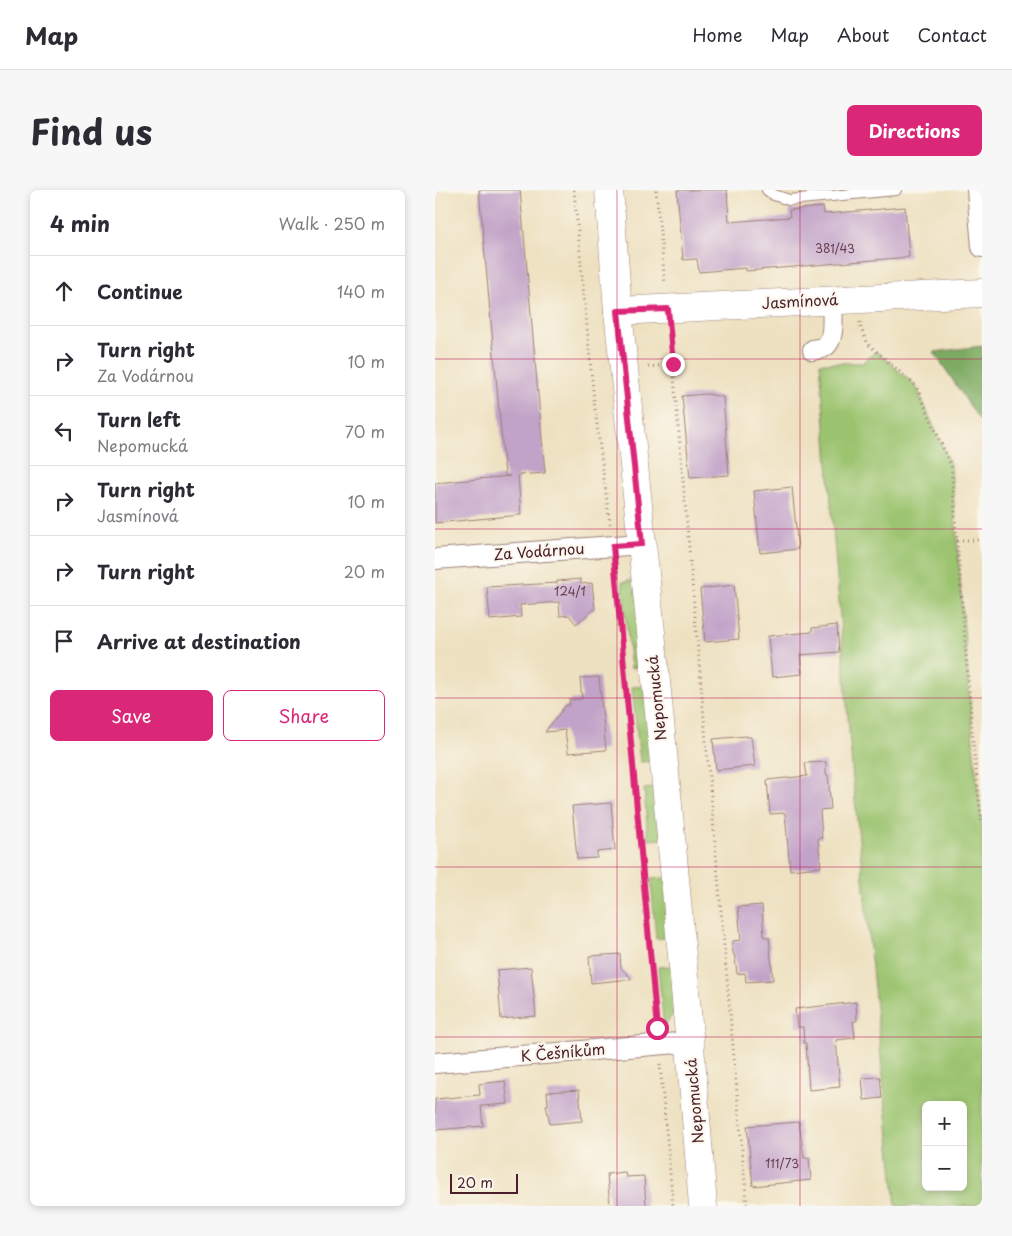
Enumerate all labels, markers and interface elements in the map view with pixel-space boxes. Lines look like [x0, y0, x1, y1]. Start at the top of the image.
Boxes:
text: Map [25, 17, 78, 53]
text: Home [692, 21, 742, 48]
text: Map [770, 21, 809, 48]
text: About [837, 21, 889, 48]
text: Contact [917, 21, 987, 48]
text: Find us [30, 104, 152, 157]
button: Directions [847, 105, 982, 156]
text: 4 min [50, 207, 110, 239]
text: Walk · 250 m [279, 211, 385, 235]
house number: 381/43 [815, 239, 855, 257]
icon: ahead [50, 277, 78, 305]
text: Continue [97, 277, 183, 305]
text: 140 m [337, 279, 385, 303]
street label: Jasmínová [761, 287, 840, 314]
text: Turn right [97, 335, 195, 363]
icon: right [50, 347, 78, 375]
text: 10 m [348, 349, 385, 373]
route end [662, 353, 685, 376]
text: Za Vodárnou [97, 363, 194, 387]
text: Turn left [97, 405, 181, 433]
icon: left [50, 417, 78, 445]
text: 70 m [345, 419, 385, 443]
text: Nepomucká [97, 433, 188, 457]
text: Turn right [97, 475, 195, 503]
icon: right [50, 487, 78, 515]
text: 10 m [348, 489, 385, 513]
text: Jasmínová [97, 503, 179, 527]
street label: Za Vodárnou [493, 536, 585, 565]
icon: right [50, 557, 78, 585]
text: Turn right [97, 557, 195, 585]
text: 20 m [344, 559, 385, 583]
house number: 124/1 [554, 582, 586, 600]
icon: arrive [50, 627, 78, 655]
text: Arrive at destination [97, 627, 301, 655]
street label: Nepomucká [640, 654, 671, 742]
button: Save [50, 690, 213, 741]
button: Share [223, 690, 385, 741]
route start [646, 1017, 669, 1040]
street label: K Češníkům [520, 1036, 606, 1067]
street label: Nepomucká [678, 1057, 709, 1145]
map controls [922, 1101, 967, 1191]
button: + [922, 1101, 967, 1146]
button: − [922, 1146, 967, 1191]
house number: 111/73 [765, 1154, 799, 1172]
scale bar [450, 1171, 517, 1194]
text: 20 m [457, 1172, 493, 1193]

